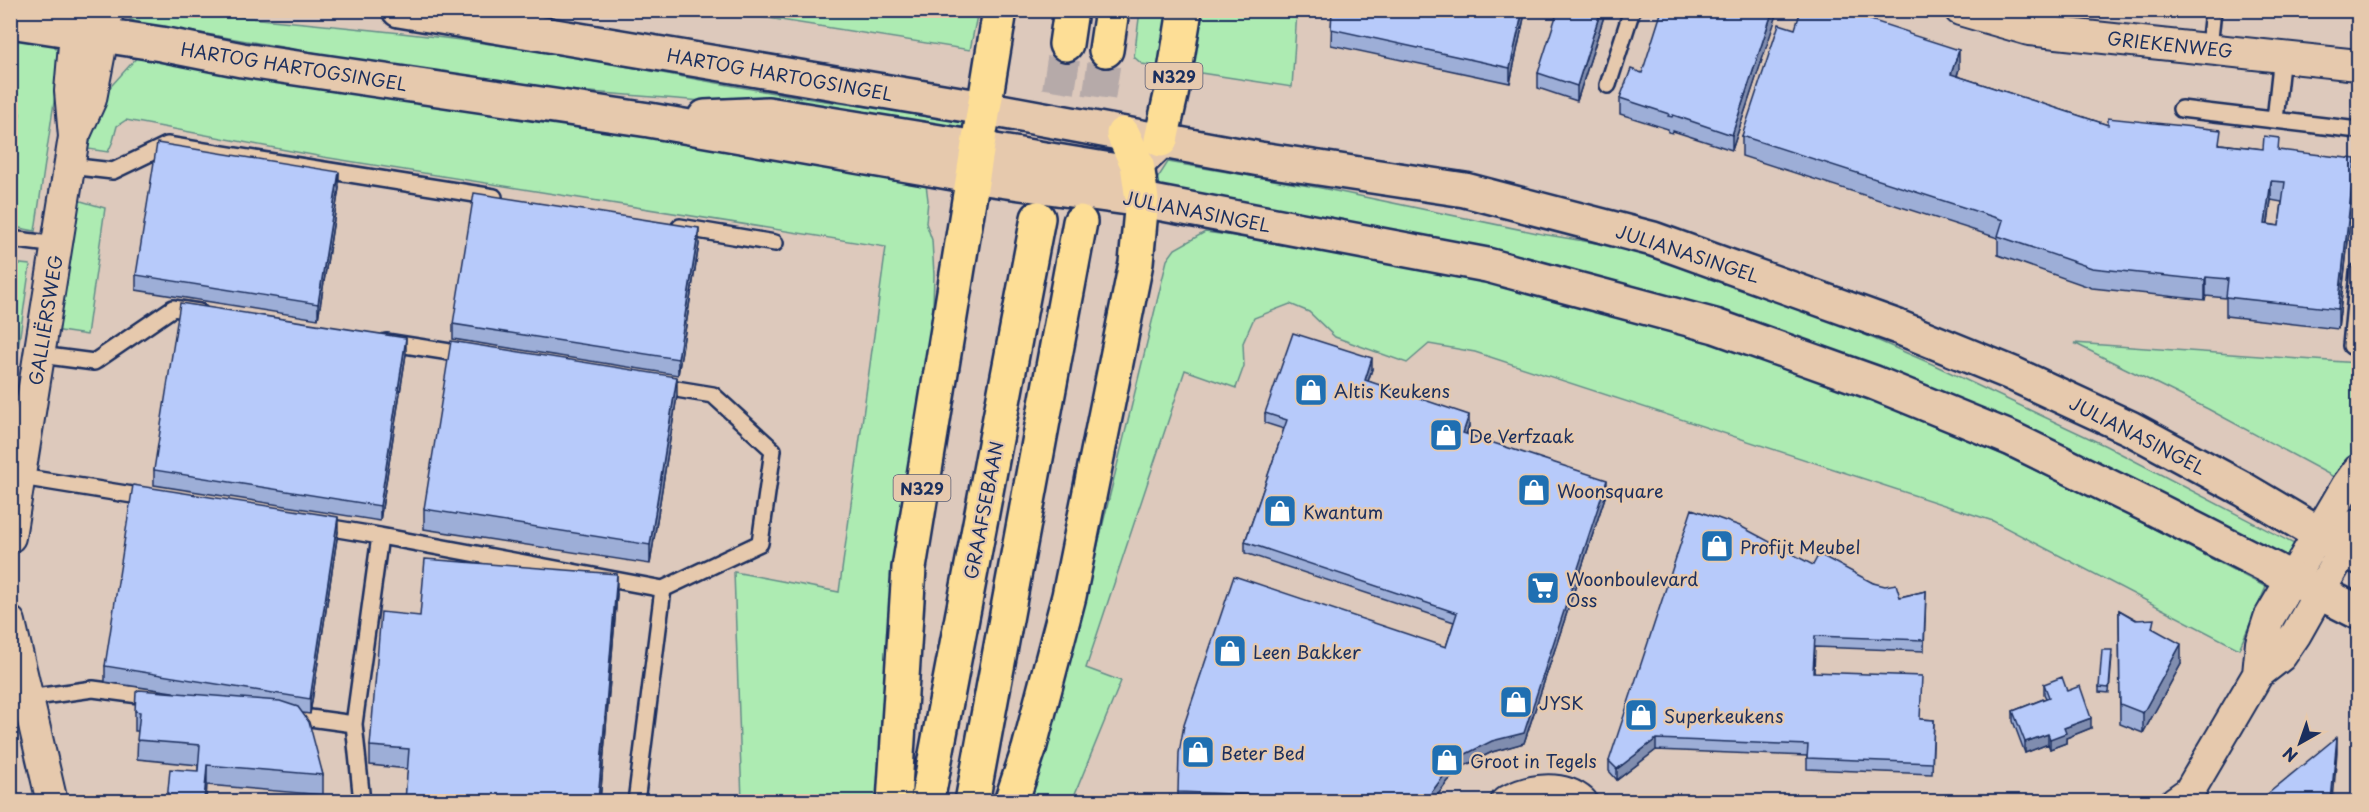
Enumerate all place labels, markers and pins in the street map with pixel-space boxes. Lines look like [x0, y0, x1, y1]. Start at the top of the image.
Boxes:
shop icon: Altis Keukens [1293, 372, 1329, 408]
place label: Altis Keukens [1334, 377, 1450, 404]
shop icon: De Verfzaak [1428, 417, 1464, 453]
place label: De Verfzaak [1469, 422, 1574, 449]
shop icon: Woonsquare [1516, 472, 1552, 508]
place label: Woonsquare [1557, 477, 1664, 504]
shop icon: Kwantum [1262, 493, 1298, 529]
place label: Kwantum [1303, 498, 1383, 525]
shop icon: Profijt Meubel [1699, 528, 1735, 564]
place label: Profijt Meubel [1740, 533, 1860, 560]
place label: Woonboulevard Oss [1566, 565, 1698, 613]
supermarket icon: Woonboulevard Oss [1525, 570, 1561, 606]
shop icon: Leen Bakker [1212, 633, 1248, 669]
place label: Leen Bakker [1253, 638, 1361, 665]
shop icon: JYSK [1498, 684, 1534, 720]
place label: JYSK [1539, 689, 1584, 716]
shop icon: Superkeukens [1623, 697, 1659, 733]
place label: Superkeukens [1664, 702, 1783, 729]
shop icon: Beter Bed [1180, 734, 1216, 770]
place label: Beter Bed [1221, 739, 1305, 766]
shop icon: Groot in Tegels [1429, 742, 1465, 778]
place label: Groot in Tegels [1470, 747, 1597, 774]

